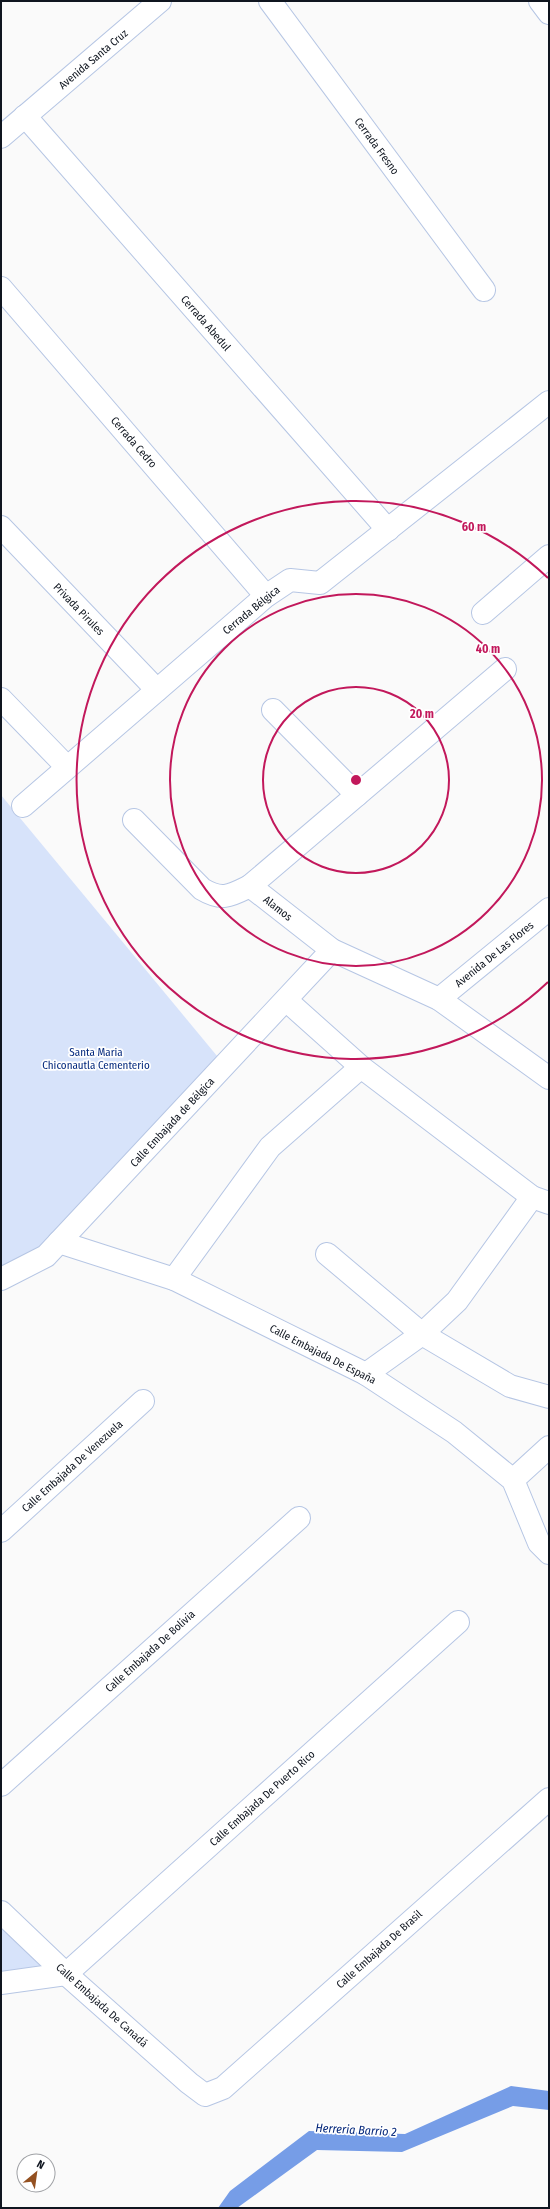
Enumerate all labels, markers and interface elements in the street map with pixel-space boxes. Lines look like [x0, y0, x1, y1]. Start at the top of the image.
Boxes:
street label: Avenida Santa Cruz [56, 26, 131, 92]
street label: Cerrada Fresno [352, 115, 402, 177]
street label: Cerrada Abedul [178, 293, 233, 354]
street label: Cerrada Cedro [108, 414, 159, 471]
text: 60 m [462, 520, 486, 534]
street label: Privada Pirules [51, 581, 107, 638]
street label: Cerrada Bélgica [220, 583, 282, 637]
text: 40 m [476, 642, 500, 656]
text: 20 m [409, 707, 434, 721]
centre of rings [349, 773, 363, 787]
street label: Alamos [261, 893, 295, 924]
street label: Avenida De Las Flores [452, 919, 536, 990]
park label: Santa Maria Chiconautla Cementerio [42, 1046, 150, 1072]
street label: Calle Embajada de Bélgica [128, 1075, 217, 1170]
street label: Calle Embajada De España [267, 1322, 378, 1387]
street label: Calle Embajada De Venezuela [19, 1418, 125, 1515]
street label: Calle Embajada De Bolivia [103, 1608, 198, 1695]
street label: Calle Embajada De Puerto Rico [207, 1748, 318, 1849]
street label: Calle Embajada De Brasil [334, 1907, 425, 1991]
street label: Calle Embajada De Canadá [53, 1961, 150, 2050]
water label: Herreria Barrio 2 [315, 2121, 398, 2139]
north arrow [16, 2153, 56, 2193]
text: N [35, 2157, 47, 2172]

